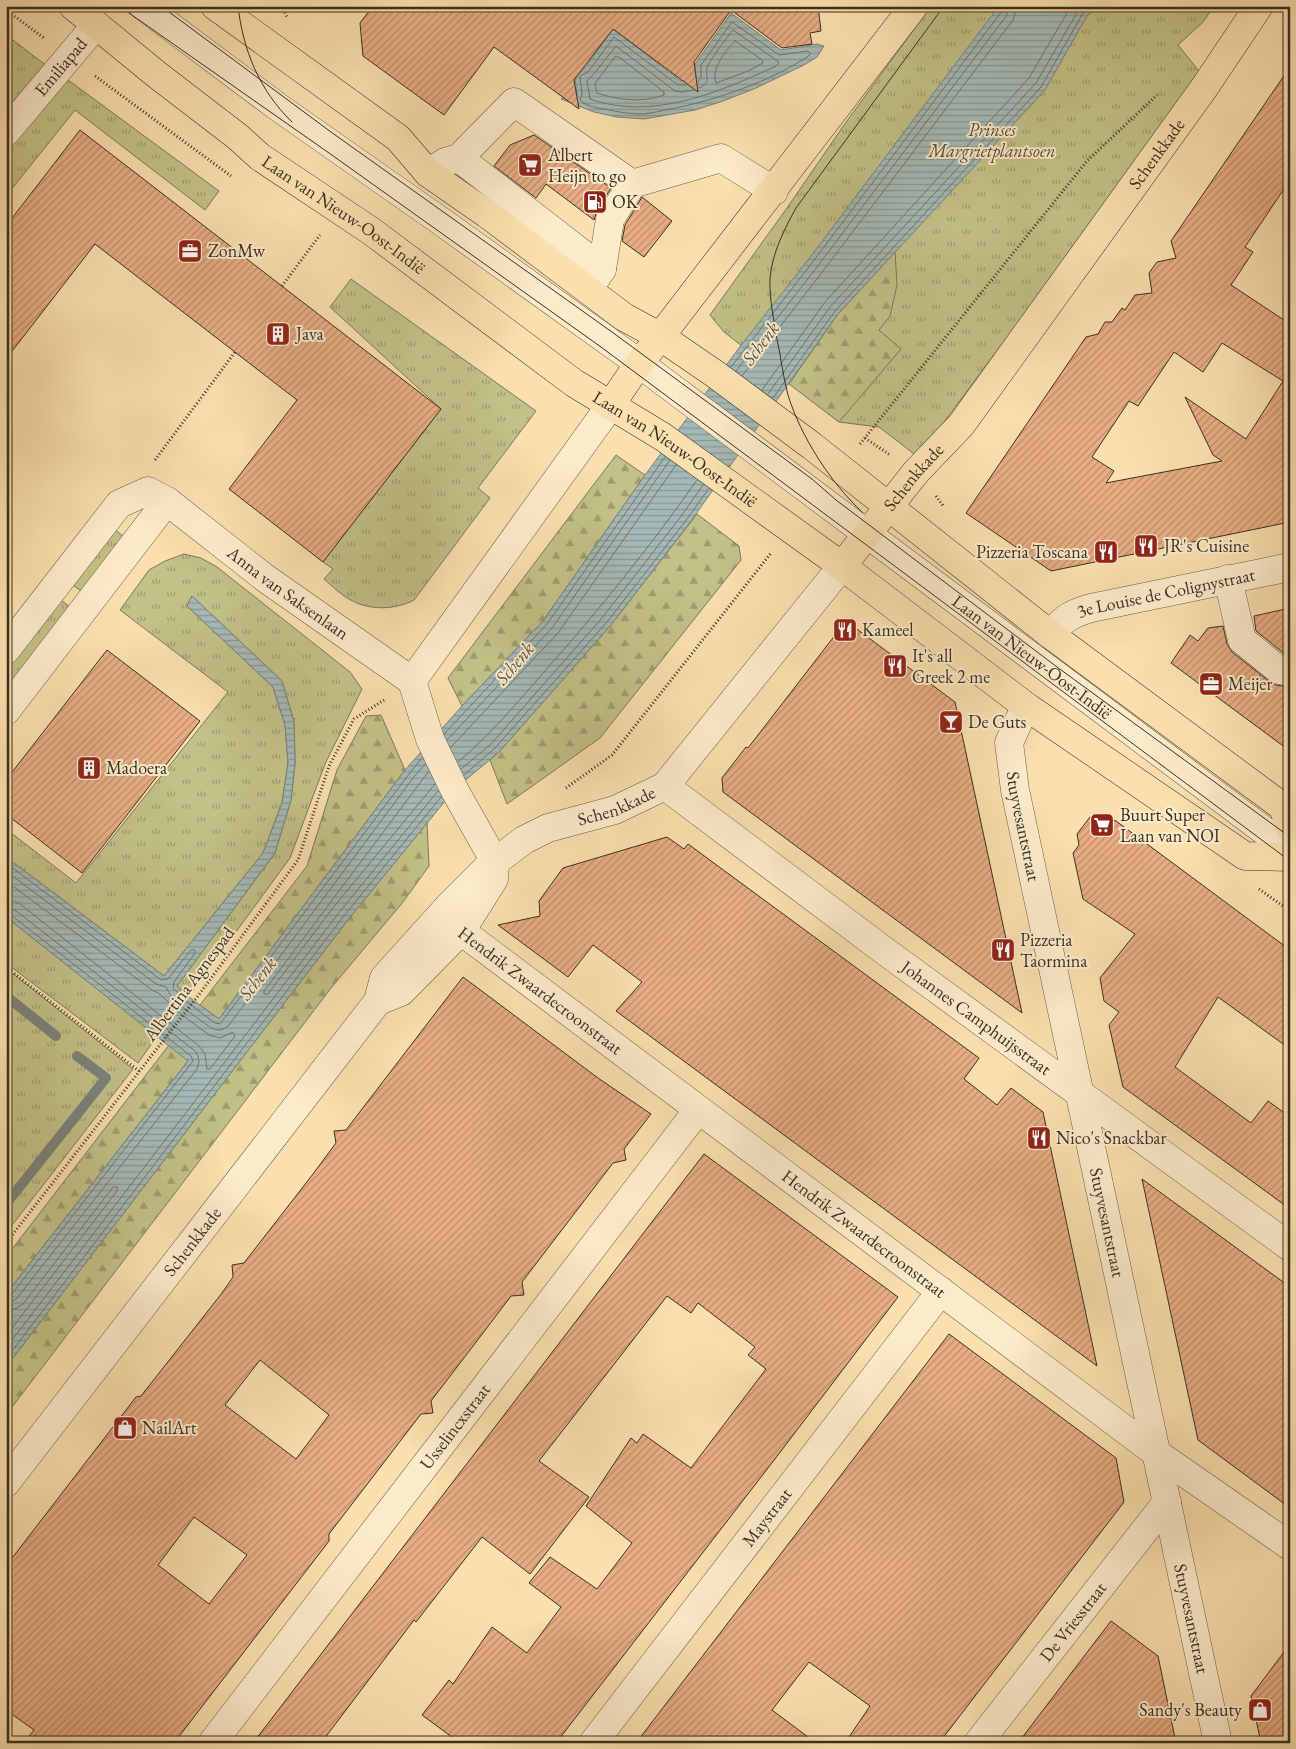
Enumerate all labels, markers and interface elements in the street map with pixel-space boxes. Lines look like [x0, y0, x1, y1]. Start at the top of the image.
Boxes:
street label: Emiliapad [29, 32, 92, 101]
street label: Schenkkade [1123, 114, 1189, 193]
park label: Prinses Margrietplantsoen [927, 118, 1056, 163]
place label: Albert Heijn to go [547, 143, 626, 187]
street label: Laan van Nieuw-Oost-Indië [258, 150, 430, 279]
supermarket icon: Albert Heijn to go [517, 152, 543, 178]
fuel station icon: OK [582, 189, 608, 215]
place label: OK [612, 190, 639, 213]
office icon: ZonMw [177, 238, 203, 264]
place label: ZonMw [208, 239, 266, 262]
water label: Schenk [735, 316, 785, 371]
building icon: Java [265, 321, 291, 347]
place label: Java [294, 322, 325, 345]
street label: Laan van Nieuw-Oost-Indië [589, 385, 762, 512]
street label: Schenkkade [878, 438, 948, 515]
restaurant icon: JR's Cuisine [1133, 533, 1159, 559]
place label: JR's Cuisine [1162, 534, 1249, 557]
restaurant icon: Pizzeria Toscana [1093, 539, 1119, 565]
street label: Anna van Saksenlaan [222, 540, 354, 645]
place label: Pizzeria Toscana [976, 540, 1089, 563]
street label: 3e Louise de Colignystraat [1074, 562, 1257, 623]
street label: Laan van Nieuw-Oost-Indië [948, 589, 1117, 724]
restaurant icon: Kameel [832, 617, 858, 643]
place label: Kameel [862, 618, 914, 641]
water label: Schenk [489, 636, 540, 691]
place label: It's all Greek 2 me [912, 644, 990, 688]
restaurant icon: It's all Greek 2 me [882, 653, 908, 679]
office icon: Meijer [1198, 671, 1224, 697]
place label: Meijer [1228, 672, 1272, 695]
bar icon: De Guts [938, 709, 964, 735]
place label: De Guts [968, 710, 1026, 733]
building icon: Madoera [76, 755, 102, 781]
place label: Madoera [106, 756, 168, 779]
street label: Stuyvesantstraat [1002, 770, 1046, 884]
street label: Schenkkade [575, 780, 659, 831]
place label: Buurt Super Laan van NOI [1120, 803, 1220, 847]
supermarket icon: Buurt Super Laan van NOI [1089, 812, 1115, 838]
street label: Albertina Agnespad [137, 921, 240, 1046]
street label: Hendrik Zwaardecroonstraat [454, 921, 628, 1060]
place label: Pizzeria Taormina [1020, 928, 1088, 972]
restaurant icon: Pizzeria Taormina [990, 937, 1016, 963]
water label: Schenk [232, 951, 282, 1006]
street label: Johannes Camphuijsstraat [895, 954, 1056, 1080]
restaurant icon: Nico's Snackbar [1026, 1125, 1052, 1151]
place label: Nico's Snackbar [1056, 1126, 1166, 1149]
street label: Hendrik Zwaardecroonstraat [777, 1164, 951, 1303]
street label: Stuyvesantstraat [1085, 1165, 1131, 1280]
street label: Schenkkade [158, 1202, 226, 1281]
street label: Usselincxstraat [414, 1378, 495, 1474]
shop icon: NailArt [112, 1415, 138, 1441]
place label: NailArt [142, 1416, 197, 1439]
street label: Maystraat [737, 1483, 797, 1551]
street label: Stuyvesantstraat [1169, 1562, 1215, 1676]
street label: De Vriesstraat [1034, 1577, 1111, 1666]
shop icon: Sandy's Beauty [1247, 1697, 1273, 1723]
place label: Sandy's Beauty [1139, 1698, 1242, 1721]

